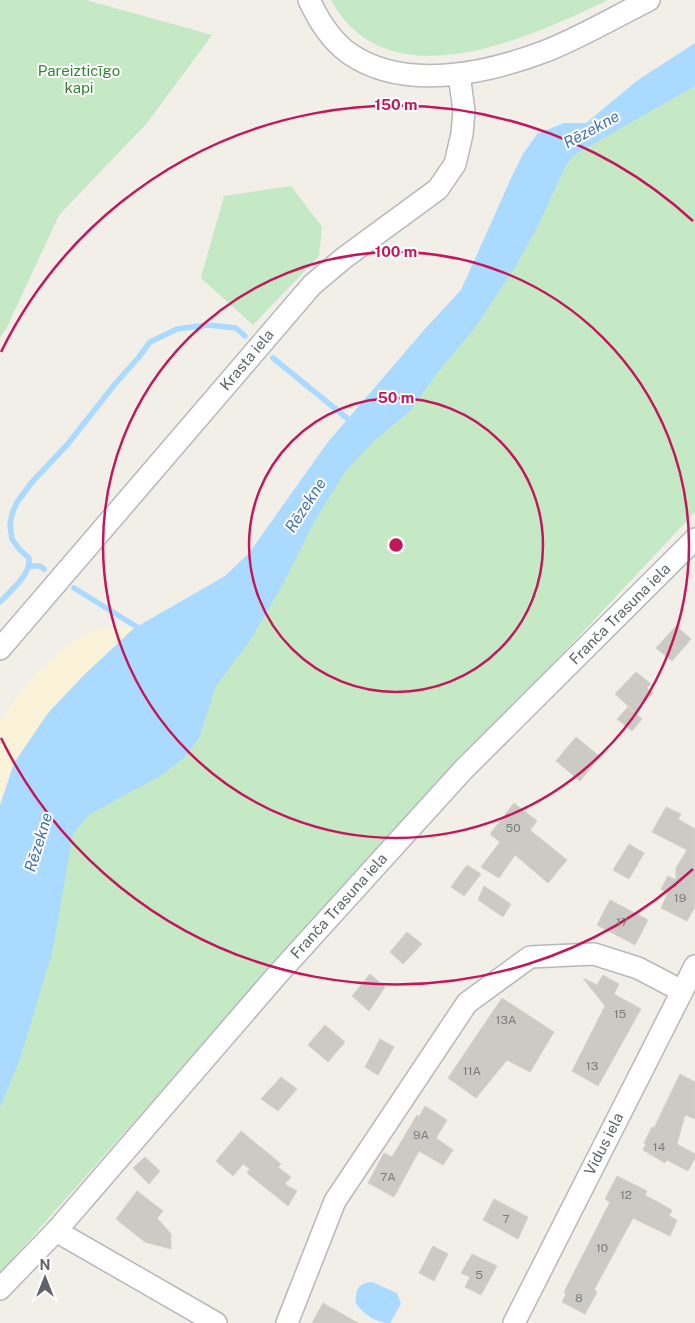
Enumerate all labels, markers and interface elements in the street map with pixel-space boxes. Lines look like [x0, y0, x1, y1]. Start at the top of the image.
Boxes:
park label: Pareizticīgo kapi [38, 62, 120, 96]
text: 150 m [374, 96, 418, 113]
water label: Rēzekne [560, 106, 623, 153]
text: 100 m [375, 243, 417, 260]
street label: Krasta iela [216, 326, 277, 394]
text: 50 m [378, 389, 414, 406]
water label: Rēzekne [281, 474, 330, 536]
centre of rings [387, 536, 405, 554]
street label: Franča Trasuna iela [566, 560, 674, 668]
water label: Rēzekne [20, 810, 57, 874]
house number: 50 [505, 821, 521, 835]
street label: Franča Trasuna iela [287, 850, 390, 962]
house number: 19 [674, 891, 686, 905]
house number: 17 [616, 915, 628, 929]
house number: 15 [614, 1007, 627, 1021]
house number: 13A [496, 1013, 517, 1027]
house number: 13 [586, 1059, 598, 1073]
house number: 11A [463, 1064, 482, 1078]
street label: Vidus iela [581, 1110, 626, 1178]
house number: 9A [413, 1128, 429, 1142]
house number: 14 [653, 1140, 666, 1154]
house number: 7A [380, 1170, 396, 1184]
house number: 12 [620, 1188, 632, 1202]
house number: 7 [502, 1212, 510, 1226]
house number: 10 [596, 1241, 608, 1255]
north arrow [20, 1253, 70, 1303]
text: N [40, 1257, 50, 1273]
house number: 5 [475, 1268, 483, 1282]
house number: 8 [575, 1291, 583, 1305]

